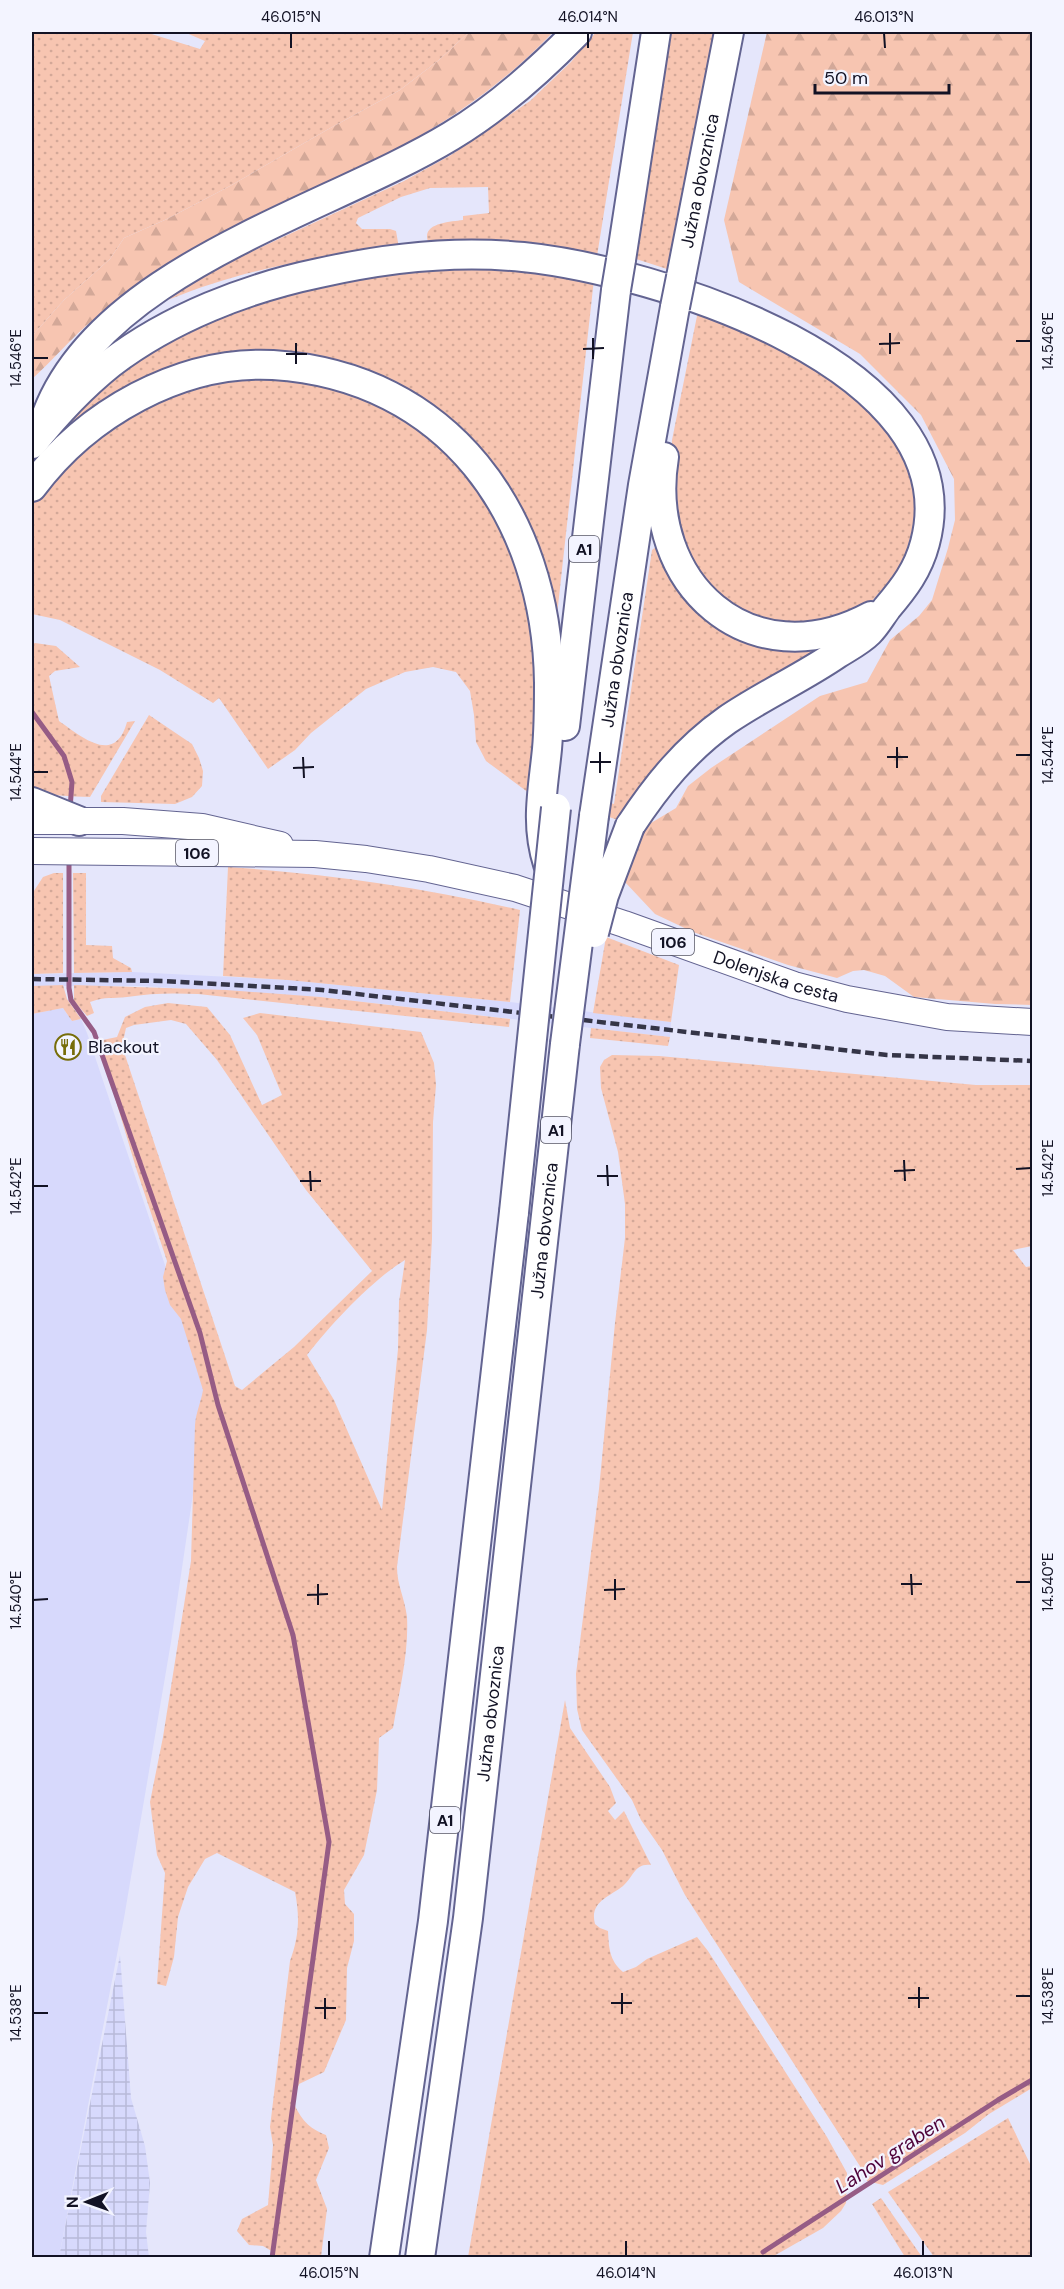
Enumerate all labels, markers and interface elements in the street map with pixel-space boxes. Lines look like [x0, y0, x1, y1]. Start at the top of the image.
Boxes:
text: 46.015°N [261, 7, 321, 27]
text: 46.014°N [558, 7, 618, 27]
text: 46.013°N [854, 7, 914, 27]
scale bar [815, 57, 948, 95]
text: 50 m [824, 66, 868, 90]
street label: Južna obvoznica [675, 111, 725, 250]
text: 14.546°E [1038, 312, 1058, 370]
text: 14.546°E [6, 329, 26, 387]
road number: A1 [569, 536, 599, 562]
street label: Južna obvoznica [595, 590, 639, 729]
text: 14.544°E [1038, 726, 1058, 784]
text: 14.544°E [6, 743, 26, 801]
road number: 106 [176, 840, 218, 866]
road number: 106 [652, 929, 694, 955]
street label: Dolenjska cesta [710, 945, 841, 1008]
restaurant icon: Blackout [53, 1032, 83, 1062]
place label: Blackout [88, 1035, 159, 1059]
road number: A1 [541, 1117, 571, 1143]
text: 14.542°E [1038, 1139, 1058, 1197]
text: 14.542°E [6, 1157, 26, 1215]
street label: Južna obvoznica [525, 1161, 564, 1300]
text: 14.540°E [1038, 1553, 1058, 1611]
text: 14.540°E [6, 1571, 26, 1629]
street label: Južna obvoznica [471, 1644, 510, 1783]
road number: A1 [430, 1807, 460, 1833]
text: 14.538°E [1038, 1967, 1058, 2025]
text: 14.538°E [6, 1984, 26, 2042]
water label: Lahov graben [830, 2109, 950, 2199]
north arrow [57, 2172, 117, 2232]
text: N [62, 2196, 83, 2208]
text: 46.015°N [299, 2263, 359, 2283]
text: 46.014°N [596, 2263, 656, 2283]
text: 46.013°N [893, 2263, 953, 2283]

